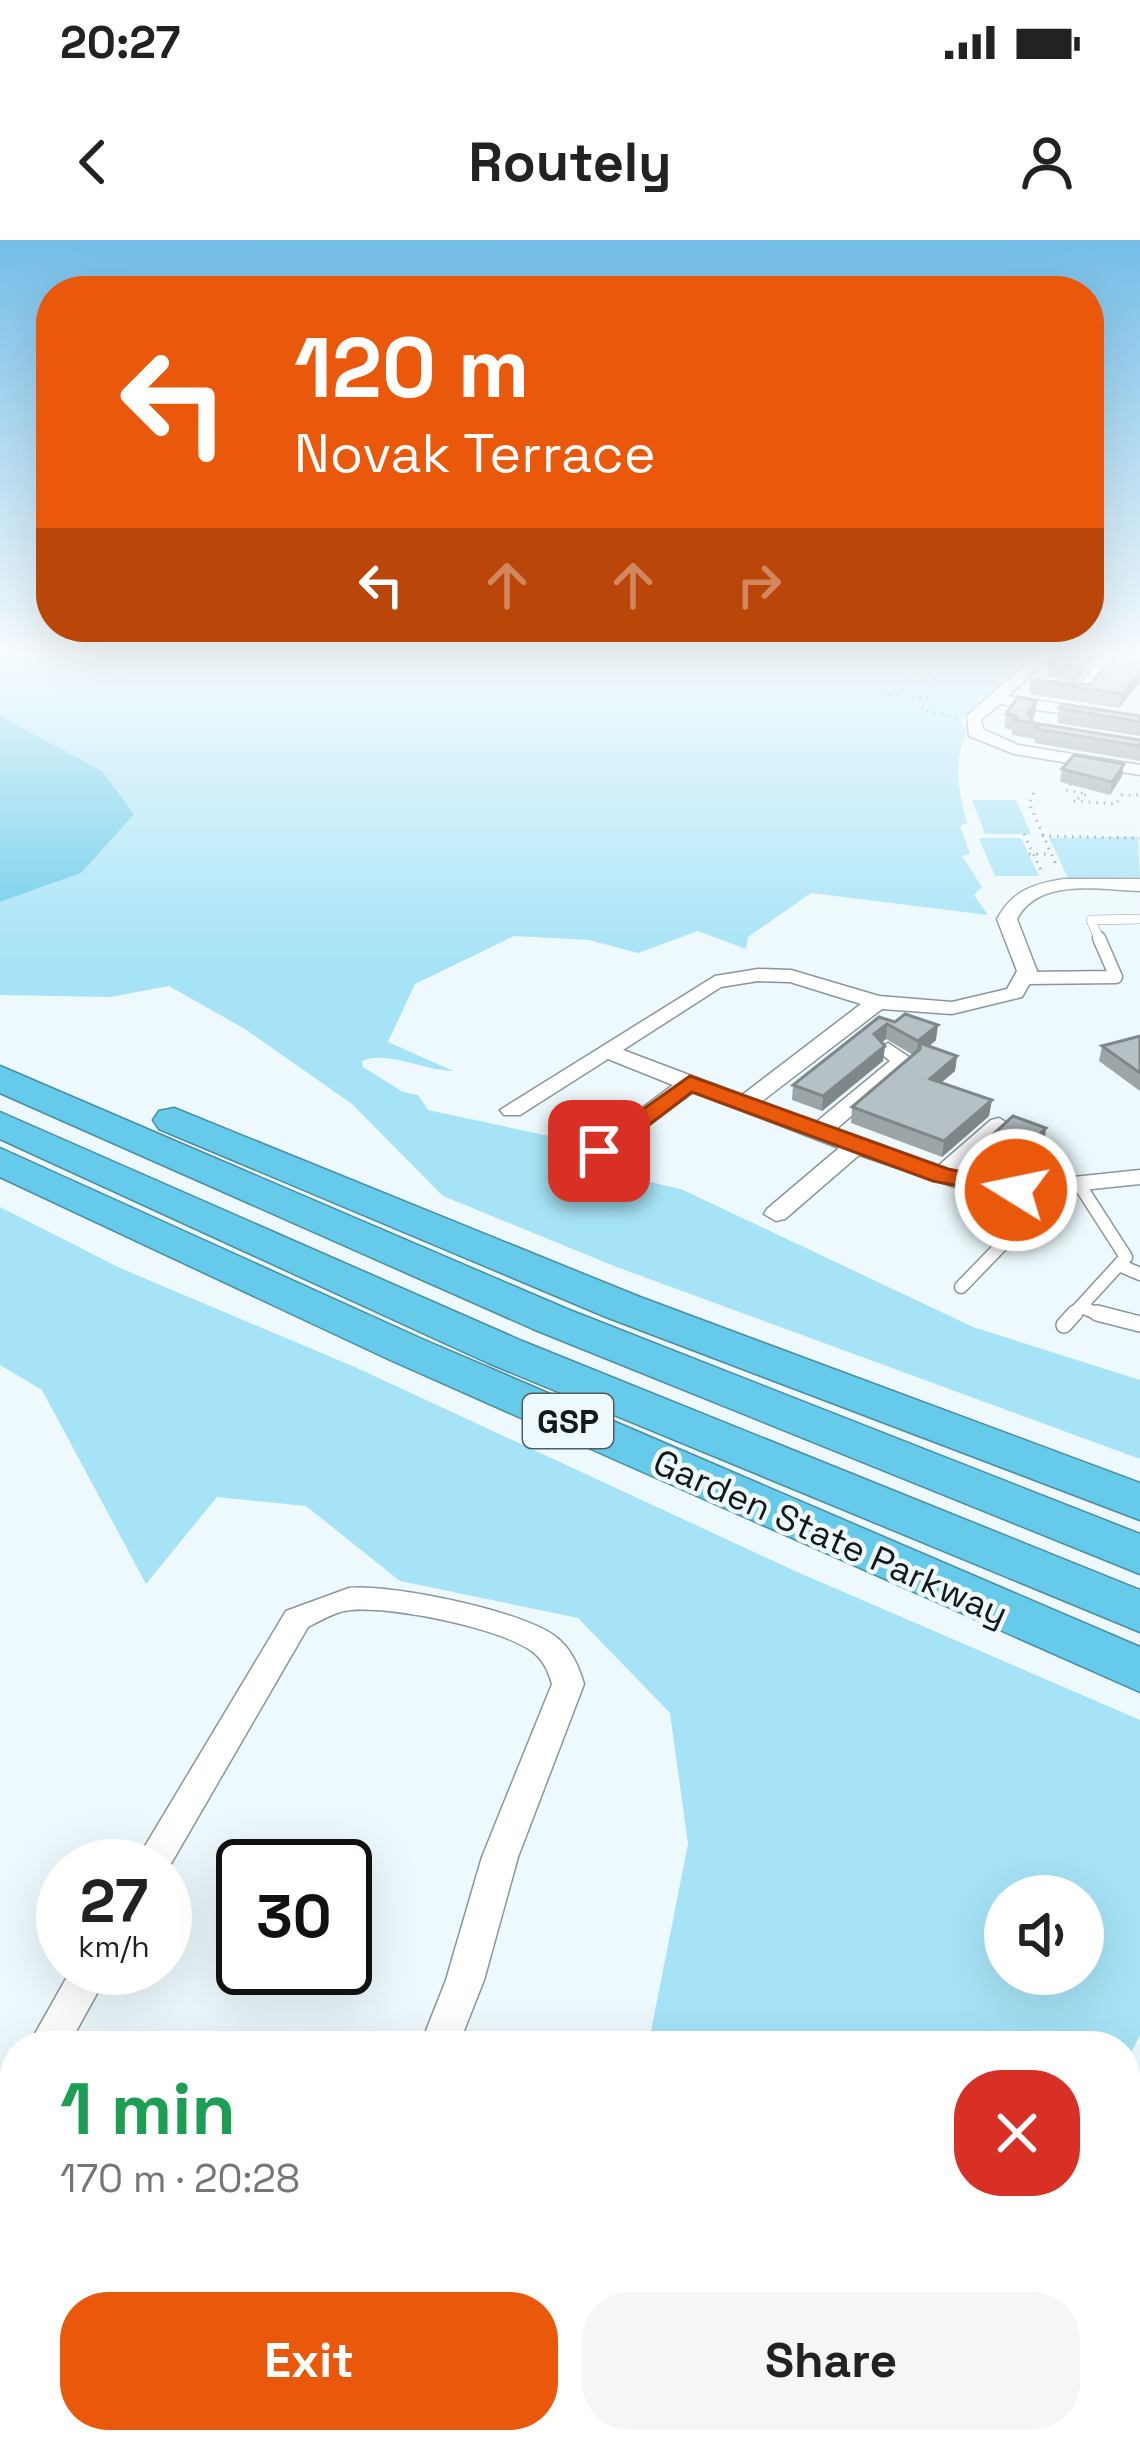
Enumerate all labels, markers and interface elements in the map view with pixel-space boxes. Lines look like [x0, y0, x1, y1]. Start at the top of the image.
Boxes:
text: 20:27 [60, 14, 181, 71]
text: Routely [469, 128, 671, 197]
icon: back [60, 129, 126, 195]
icon: person [1014, 129, 1080, 195]
text: 120 m [294, 314, 529, 422]
icon: left [96, 324, 252, 480]
text: Novak Terrace [294, 419, 656, 488]
icon: left [348, 552, 414, 618]
icon: ahead [474, 552, 540, 618]
icon: ahead [600, 552, 666, 618]
icon: right [726, 552, 792, 618]
pin [548, 1100, 650, 1202]
icon: arrive [566, 1118, 632, 1184]
position arrow [953, 1127, 1079, 1253]
road number: GSP [523, 1394, 613, 1448]
street label: Garden State Parkway [646, 1439, 1015, 1637]
speed limit sign: 30 [216, 1839, 372, 1995]
text: 27 [80, 1863, 148, 1940]
map controls [984, 1875, 1104, 1995]
button: sound [984, 1875, 1104, 1995]
text: km/h [78, 1927, 150, 1966]
text: 1 min [60, 2063, 236, 2155]
button: close [954, 2070, 1080, 2196]
text: 170 m · 20:28 [60, 2154, 300, 2203]
button: Exit [60, 2292, 558, 2430]
button: Share [582, 2292, 1080, 2430]

